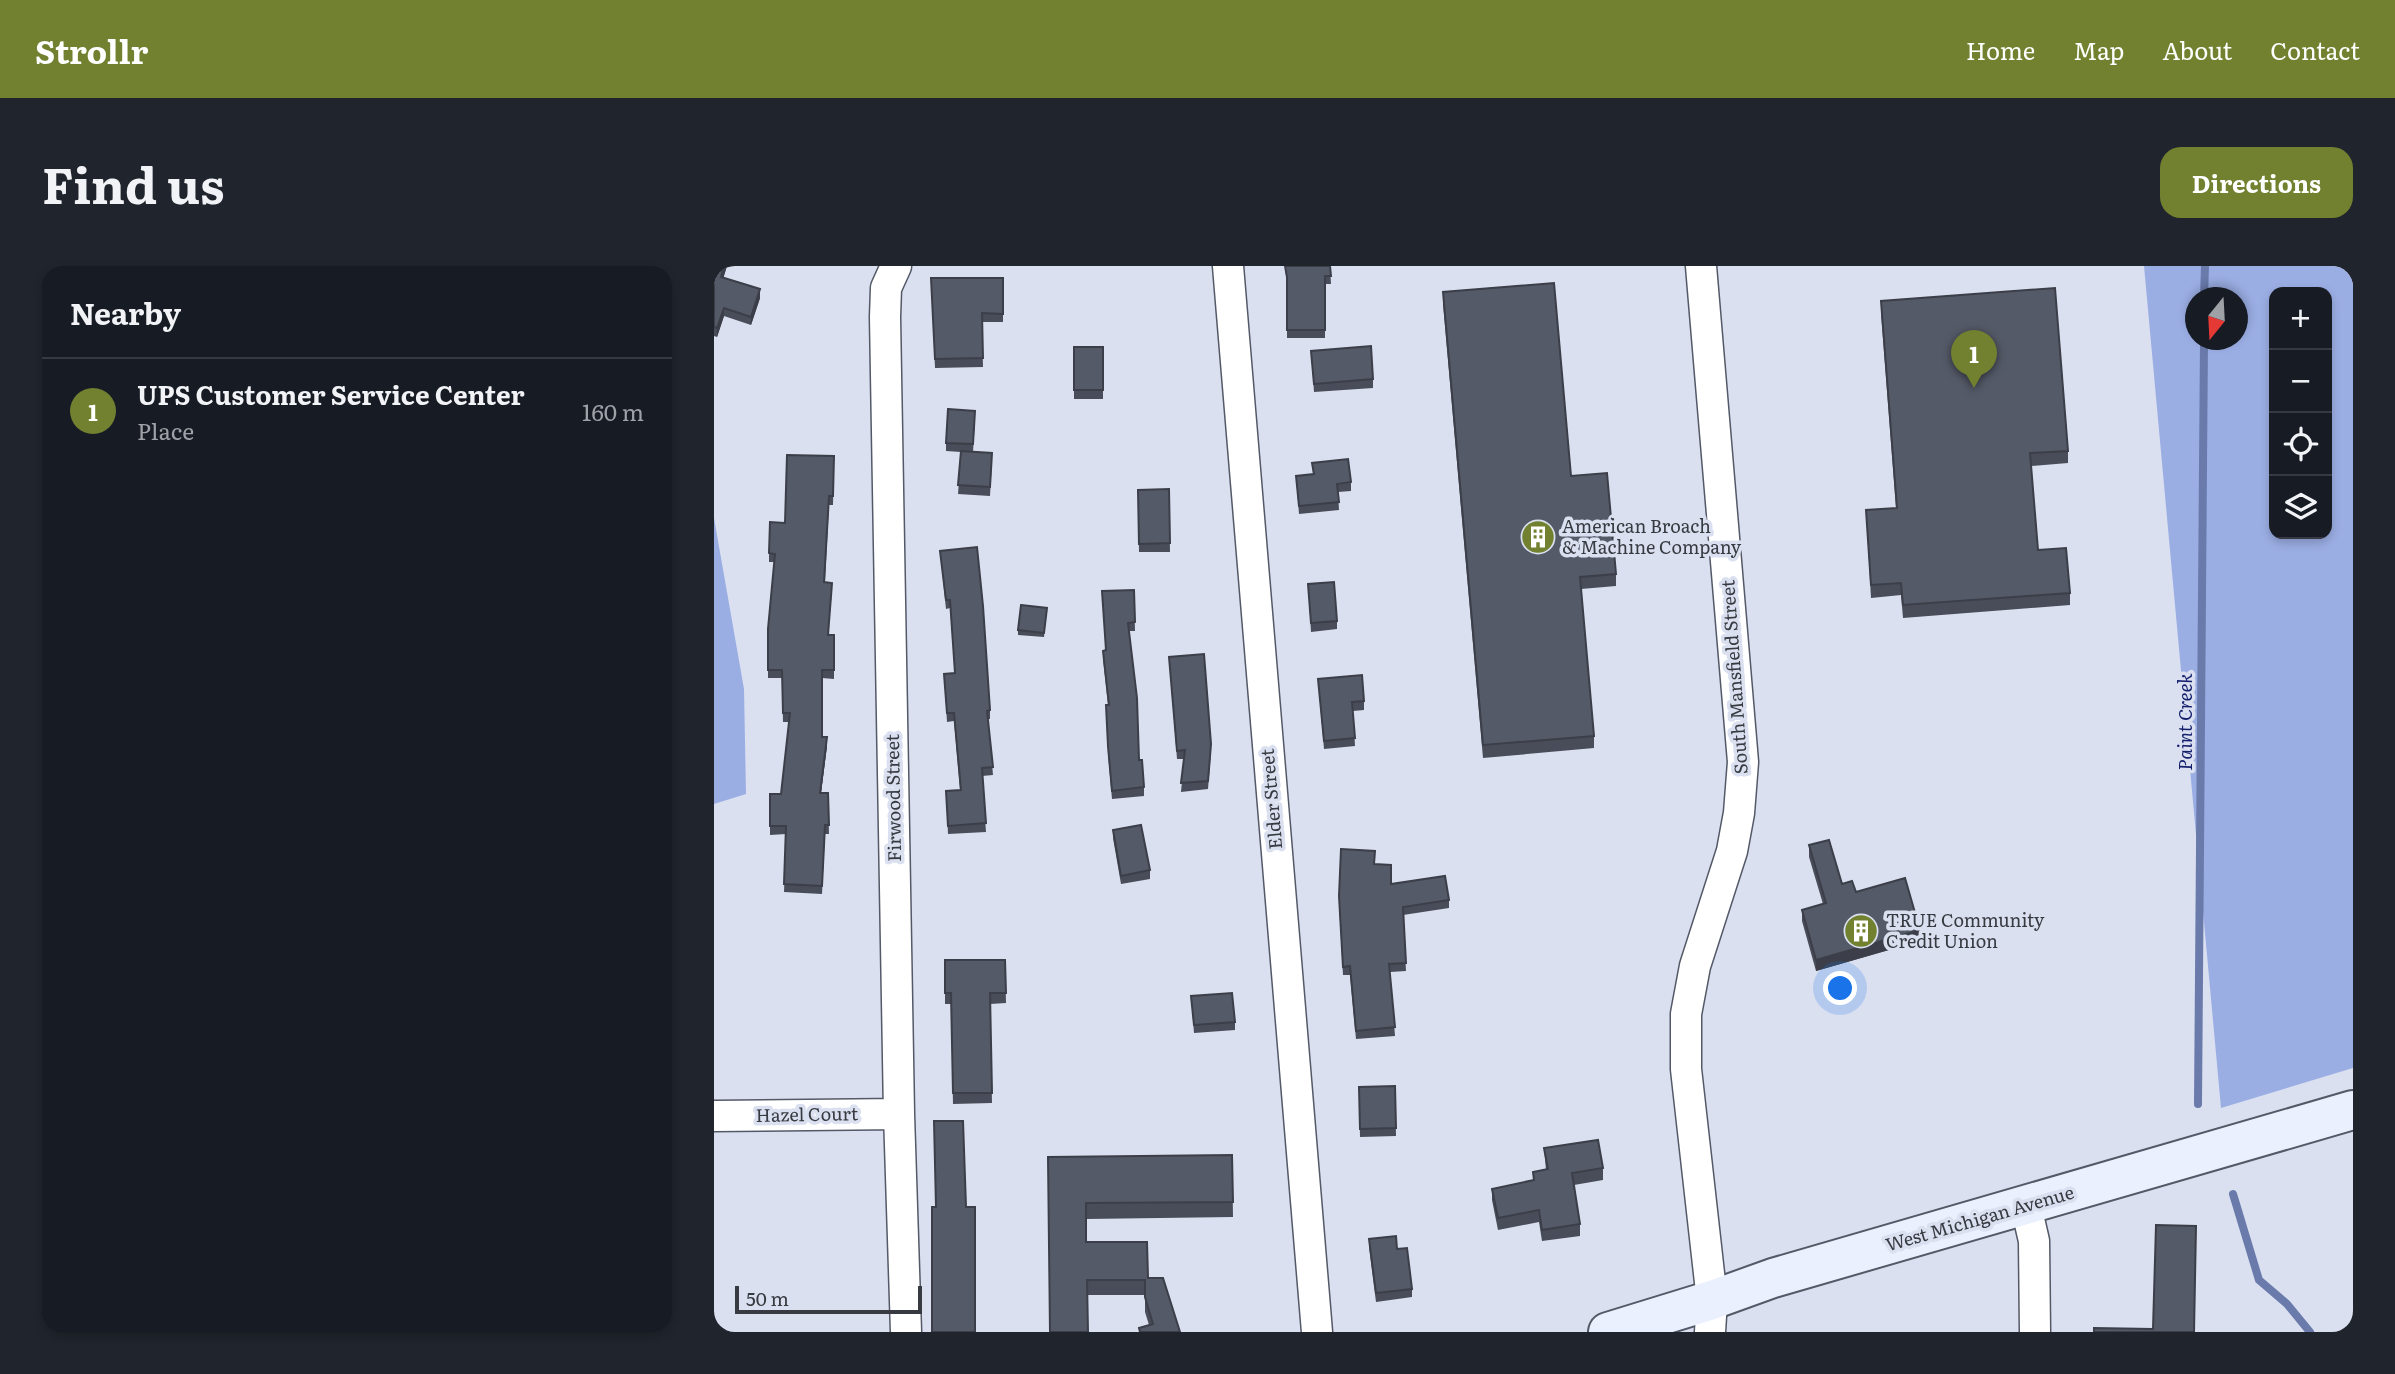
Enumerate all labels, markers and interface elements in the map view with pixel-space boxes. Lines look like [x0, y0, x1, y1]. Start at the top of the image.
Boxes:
text: Strollr [35, 25, 149, 74]
text: Home [1966, 32, 2035, 67]
text: Map [2073, 32, 2124, 67]
text: About [2162, 32, 2232, 67]
text: Contact [2270, 32, 2360, 67]
text: Find us [42, 146, 225, 219]
button: Directions [2160, 147, 2353, 218]
north arrow [2185, 287, 2248, 350]
map controls [2269, 287, 2332, 539]
button: + [2269, 287, 2332, 350]
text: Nearby [70, 290, 181, 334]
pin: 1 [1951, 330, 1997, 388]
button: − [2269, 350, 2332, 413]
text: UPS Customer Service Center [137, 374, 525, 413]
text: 1 [88, 394, 98, 428]
text: 160 m [582, 394, 644, 428]
text: Place [137, 413, 194, 447]
button: locate [2269, 413, 2332, 476]
button: layers [2269, 476, 2332, 539]
place label: American Broach & Machine Company [1562, 512, 1742, 560]
building icon: American Broach & Machine Company [1519, 518, 1557, 556]
street label: South Mansfield Street [1713, 578, 1754, 775]
water label: Paint Creek [2170, 673, 2198, 771]
street label: Firwood Street [878, 733, 907, 862]
street label: Elder Street [1253, 747, 1288, 851]
place label: TRUE Community Credit Union [1886, 906, 2045, 954]
building icon: TRUE Community Credit Union [1842, 912, 1880, 950]
your location [1823, 971, 1857, 1005]
street label: Hazel Court [755, 1099, 859, 1128]
street label: West Michigan Avenue [1882, 1178, 2077, 1257]
scale bar [735, 1283, 922, 1315]
text: 50 m [746, 1284, 789, 1312]

